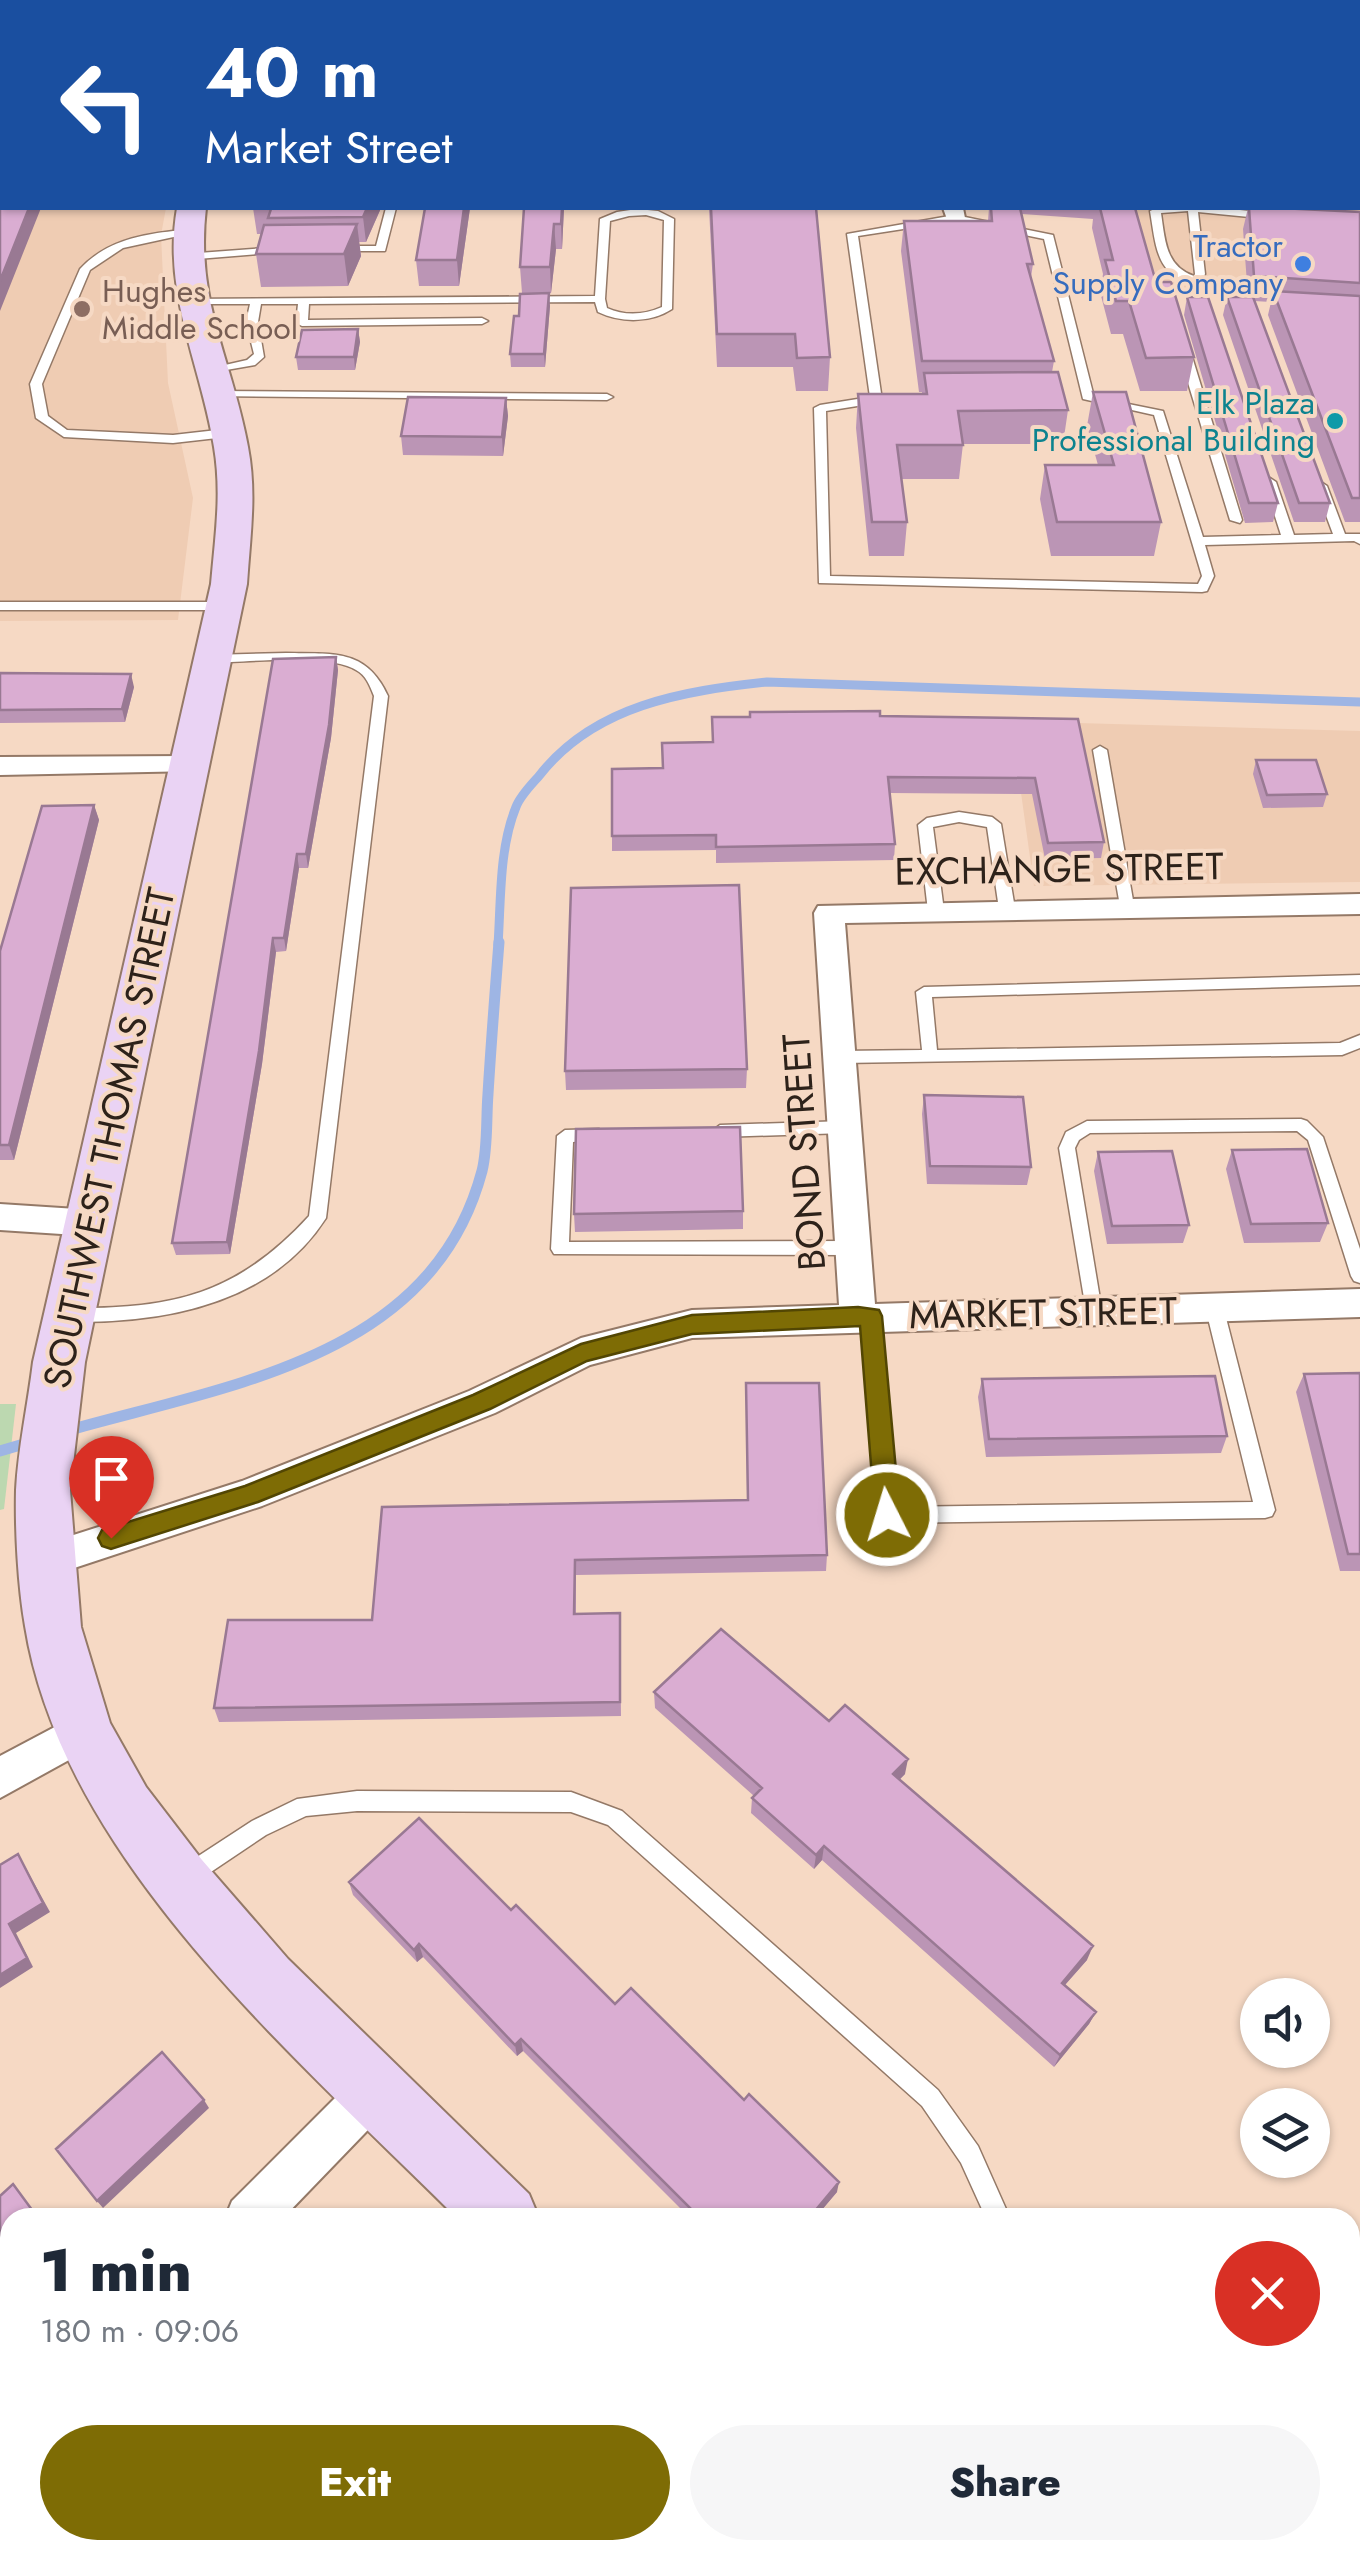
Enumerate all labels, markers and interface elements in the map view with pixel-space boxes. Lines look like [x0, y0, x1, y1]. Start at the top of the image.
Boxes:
text: 40 m [205, 22, 379, 123]
icon: left [40, 40, 170, 170]
text: Market Street [205, 115, 453, 180]
place label: Tractor Supply Company [1052, 223, 1284, 306]
marker: Tractor Supply Company [1292, 253, 1314, 275]
place label: Hughes Middle School [102, 268, 298, 351]
marker: Hughes Middle School [71, 298, 93, 320]
place label: Elk Plaza Professional Building [1032, 380, 1315, 463]
marker: Elk Plaza Professional Building [1324, 410, 1346, 432]
street label: EXCHANGE STREET [894, 838, 1224, 899]
street label: SOUTHWEST THOMAS STREET [29, 882, 189, 1393]
street label: BOND STREET [768, 1032, 839, 1272]
street label: MARKET STREET [909, 1283, 1178, 1342]
pin [69, 1436, 154, 1539]
icon: arrive [84, 1451, 139, 1506]
position arrow [835, 1463, 939, 1567]
map controls [1240, 1978, 1330, 2178]
button: sound [1240, 1978, 1330, 2068]
button: layers [1240, 2088, 1330, 2178]
text: 1 min [40, 2227, 192, 2314]
button: close [1215, 2241, 1320, 2346]
text: 180 m · 09:06 [40, 2308, 239, 2354]
button: Exit [40, 2425, 670, 2540]
button: Share [690, 2425, 1320, 2540]

